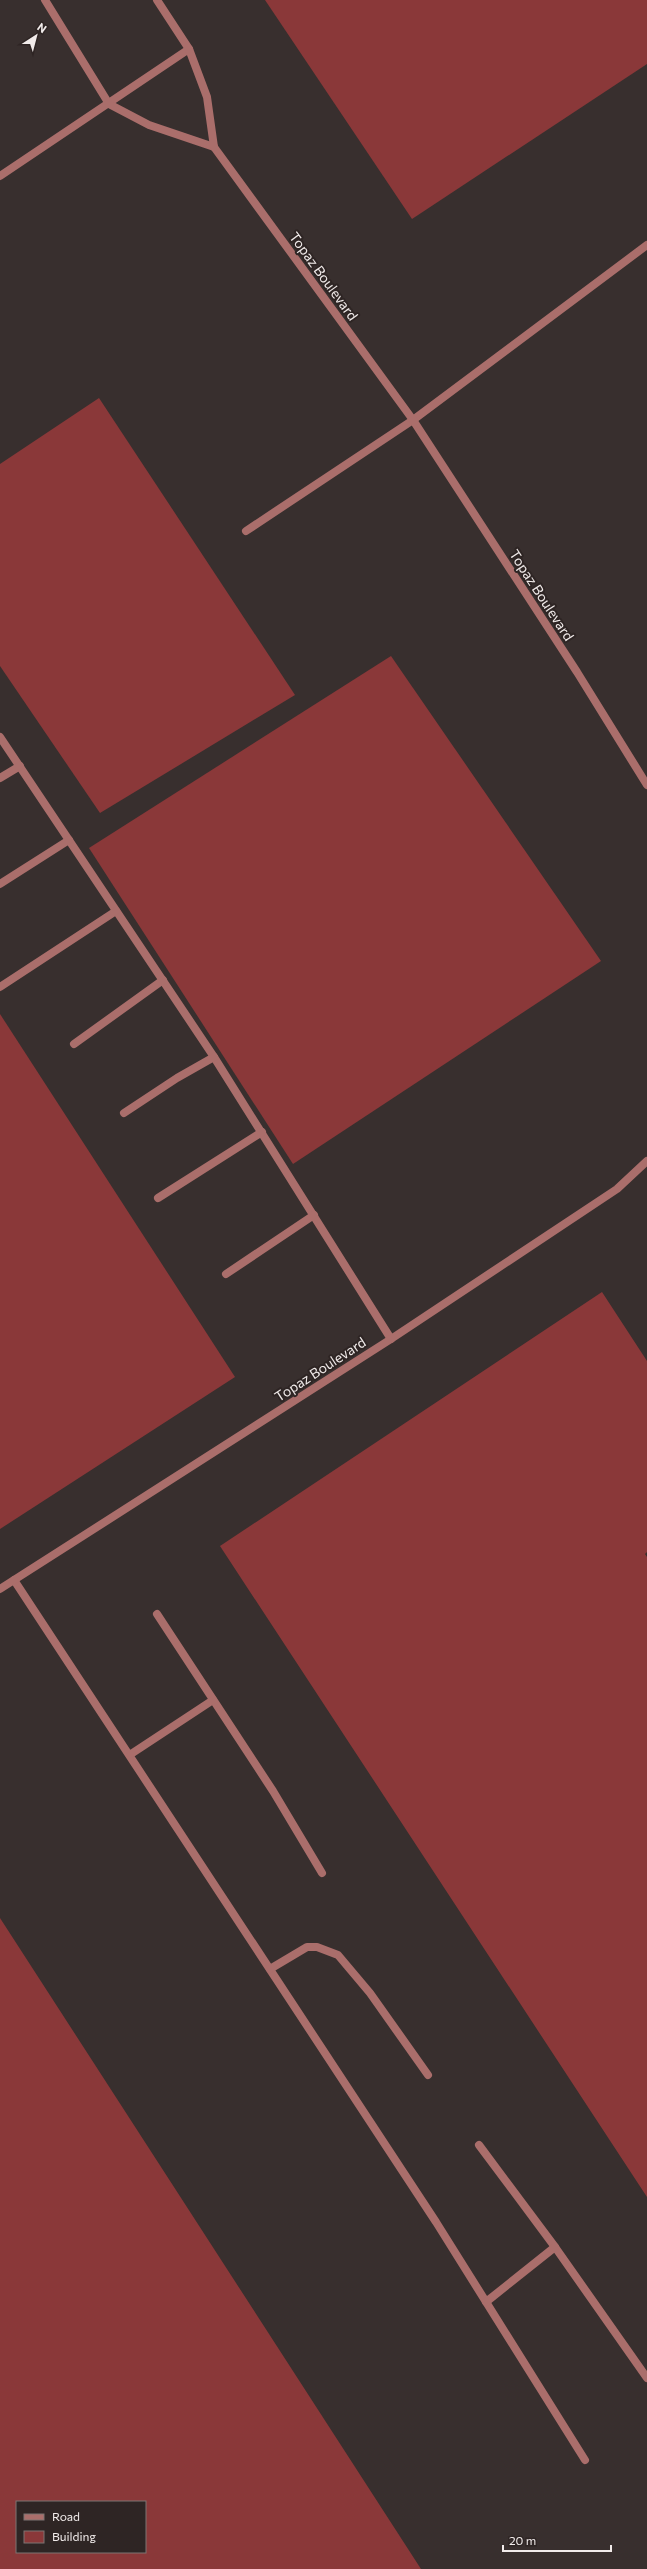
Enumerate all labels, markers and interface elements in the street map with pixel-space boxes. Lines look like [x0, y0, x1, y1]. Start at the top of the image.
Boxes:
north arrow [16, 16, 56, 56]
text: N [35, 20, 49, 35]
street label: Topaz Boulevard [286, 228, 362, 324]
street label: Topaz Boulevard [506, 546, 578, 644]
street label: Topaz Boulevard [271, 1333, 369, 1405]
legend [16, 2501, 146, 2553]
text: Road [52, 2509, 80, 2523]
scale bar [503, 2527, 611, 2553]
text: Building [52, 2529, 96, 2543]
text: 20 m [509, 2533, 536, 2547]

